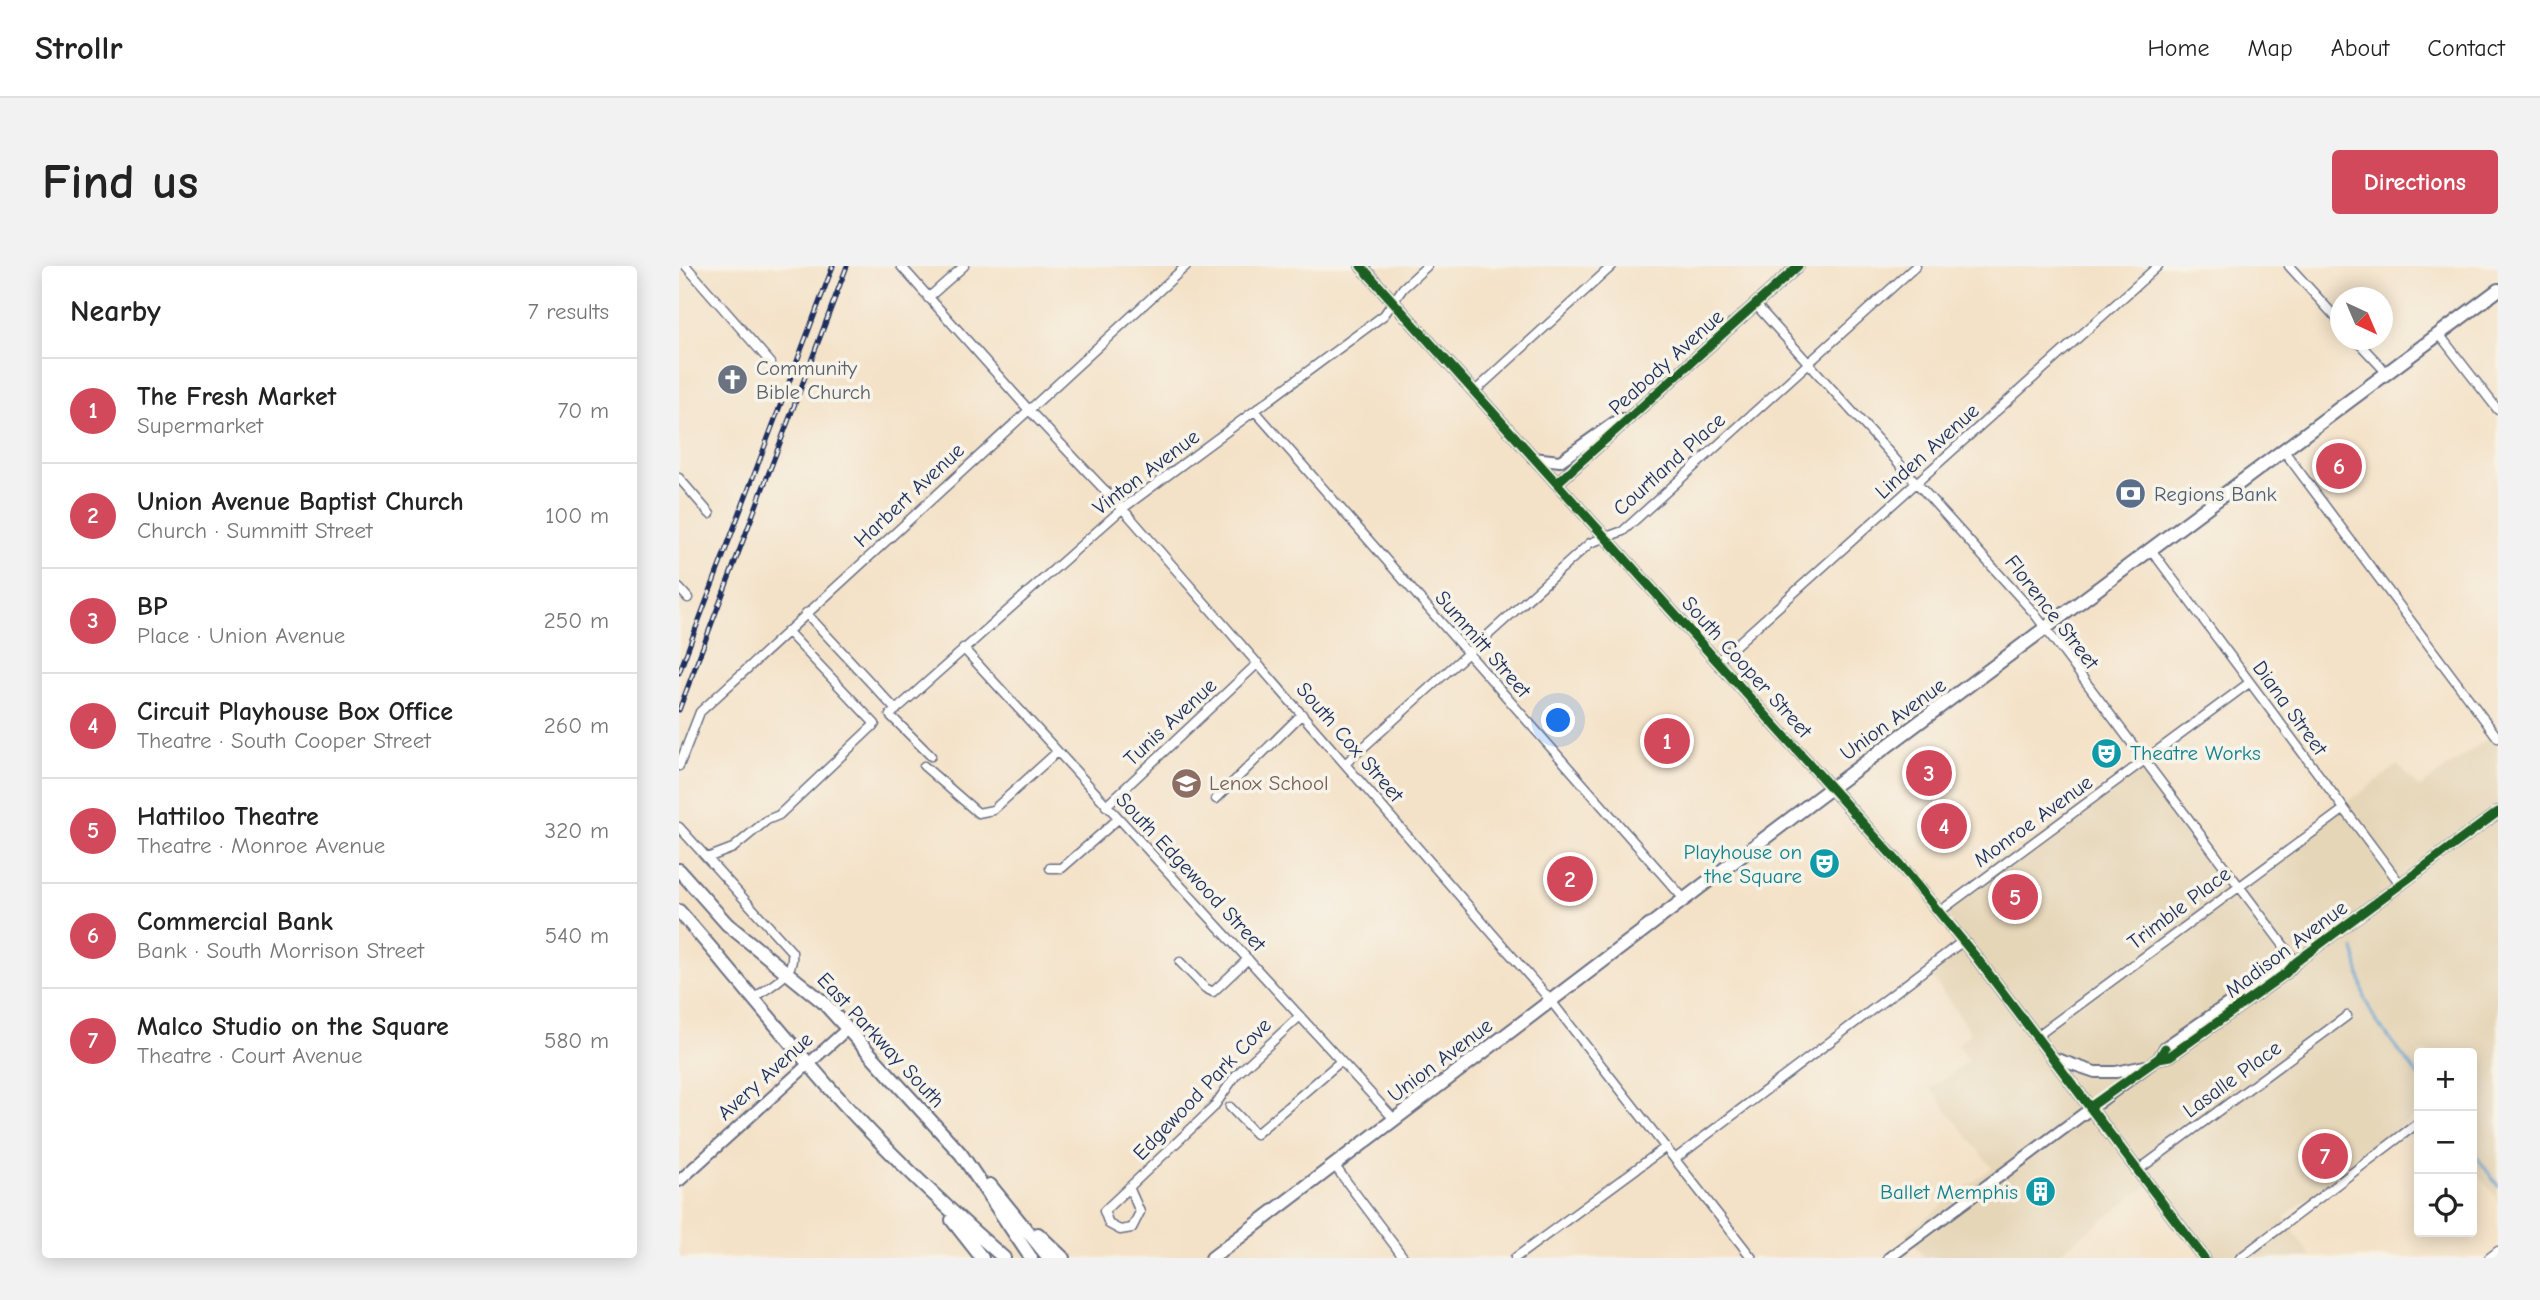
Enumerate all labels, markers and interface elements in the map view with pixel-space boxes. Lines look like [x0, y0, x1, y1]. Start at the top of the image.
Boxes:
text: Strollr [35, 29, 123, 67]
text: Home [2148, 34, 2209, 62]
text: Map [2247, 34, 2293, 62]
text: About [2331, 34, 2389, 62]
text: Contact [2427, 34, 2505, 62]
button: Directions [2332, 150, 2498, 214]
text: Find us [42, 154, 198, 210]
north arrow [2330, 287, 2393, 350]
text: Nearby [70, 294, 161, 329]
text: 7 results [528, 298, 609, 325]
street label: Peabody Avenue [1604, 304, 1728, 420]
place label: Community Bible Church [756, 356, 871, 404]
church icon: Community Bible Church [716, 363, 750, 397]
text: The Fresh Market [137, 382, 336, 412]
text: 1 [88, 397, 98, 424]
text: 70 m [557, 397, 609, 424]
street label: Linden Avenue [1870, 398, 1984, 504]
street label: Courtland Place [1608, 408, 1730, 520]
text: Supermarket [137, 412, 263, 439]
street label: Vinton Avenue [1088, 424, 1204, 520]
street label: Harbert Avenue [849, 438, 969, 552]
pin: 6 [2316, 440, 2362, 492]
bank icon: Regions Bank [2114, 477, 2148, 511]
place label: Regions Bank [2154, 482, 2277, 506]
text: Union Avenue Baptist Church [137, 487, 464, 517]
text: 2 [87, 502, 99, 529]
text: 100 m [545, 502, 609, 529]
text: Church · Summitt Street [137, 517, 373, 544]
street label: Florence Street [2000, 550, 2105, 675]
street label: Summitt Street [1430, 586, 1536, 703]
street label: South Cooper Street [1677, 591, 1818, 744]
text: BP [137, 592, 167, 622]
text: 3 [87, 607, 99, 634]
text: 250 m [544, 607, 609, 634]
text: Place · Union Avenue [137, 622, 345, 649]
street label: Diana Street [2248, 656, 2333, 761]
street label: Tunis Avenue [1119, 673, 1221, 771]
street label: Union Avenue [1836, 673, 1950, 765]
street label: South Cox Street [1292, 677, 1409, 807]
text: Circuit Playhouse Box Office [137, 697, 453, 727]
your location [1541, 703, 1575, 737]
text: 4 [88, 712, 98, 739]
text: 260 m [544, 712, 609, 739]
pin: 1 [1644, 715, 1690, 767]
text: Theatre · South Cooper Street [137, 727, 431, 754]
theatre icon: Theatre Works [2090, 736, 2124, 770]
place label: Theatre Works [2130, 741, 2261, 765]
pin: 3 [1906, 747, 1952, 799]
school or university icon: Lenox School [1169, 766, 1203, 800]
street label: Monroe Avenue [1969, 770, 2097, 872]
place label: Lenox School [1209, 771, 1329, 795]
street label: South Edgewood Street [1111, 788, 1271, 957]
pin: 4 [1921, 800, 1967, 852]
text: Hattiloo Theatre [137, 802, 319, 832]
text: 5 [87, 817, 99, 844]
text: 320 m [545, 817, 609, 844]
text: Theatre · Monroe Avenue [137, 832, 385, 859]
place label: Playhouse on the Square [1683, 840, 1802, 888]
theatre icon: Playhouse on the Square [1808, 847, 1842, 881]
pin: 2 [1547, 853, 1593, 905]
street label: Trimble Place [2123, 862, 2235, 954]
pin: 5 [1992, 871, 2038, 923]
street label: Madison Avenue [2220, 895, 2352, 1003]
text: Commercial Bank [137, 907, 333, 937]
text: 6 [87, 922, 99, 949]
text: 540 m [545, 922, 609, 949]
text: Bank · South Morrison Street [137, 937, 424, 964]
street label: East Parkway South [812, 968, 950, 1112]
text: Malco Studio on the Square [137, 1012, 449, 1042]
street label: Edgewood Park Cove [1128, 1013, 1276, 1165]
street label: Union Avenue [1383, 1013, 1497, 1107]
text: 7 [88, 1027, 98, 1054]
text: 580 m [544, 1027, 609, 1054]
street label: Avery Avenue [712, 1027, 818, 1125]
street label: Lasalle Place [2178, 1035, 2286, 1123]
text: Theatre · Court Avenue [137, 1042, 362, 1069]
map controls [2414, 1048, 2477, 1237]
button: + [2414, 1048, 2477, 1111]
button: − [2414, 1111, 2477, 1174]
pin: 7 [2302, 1130, 2348, 1182]
button: locate [2414, 1174, 2477, 1237]
building icon: Ballet Memphis [2024, 1175, 2058, 1209]
place label: Ballet Memphis [1880, 1180, 2018, 1204]

